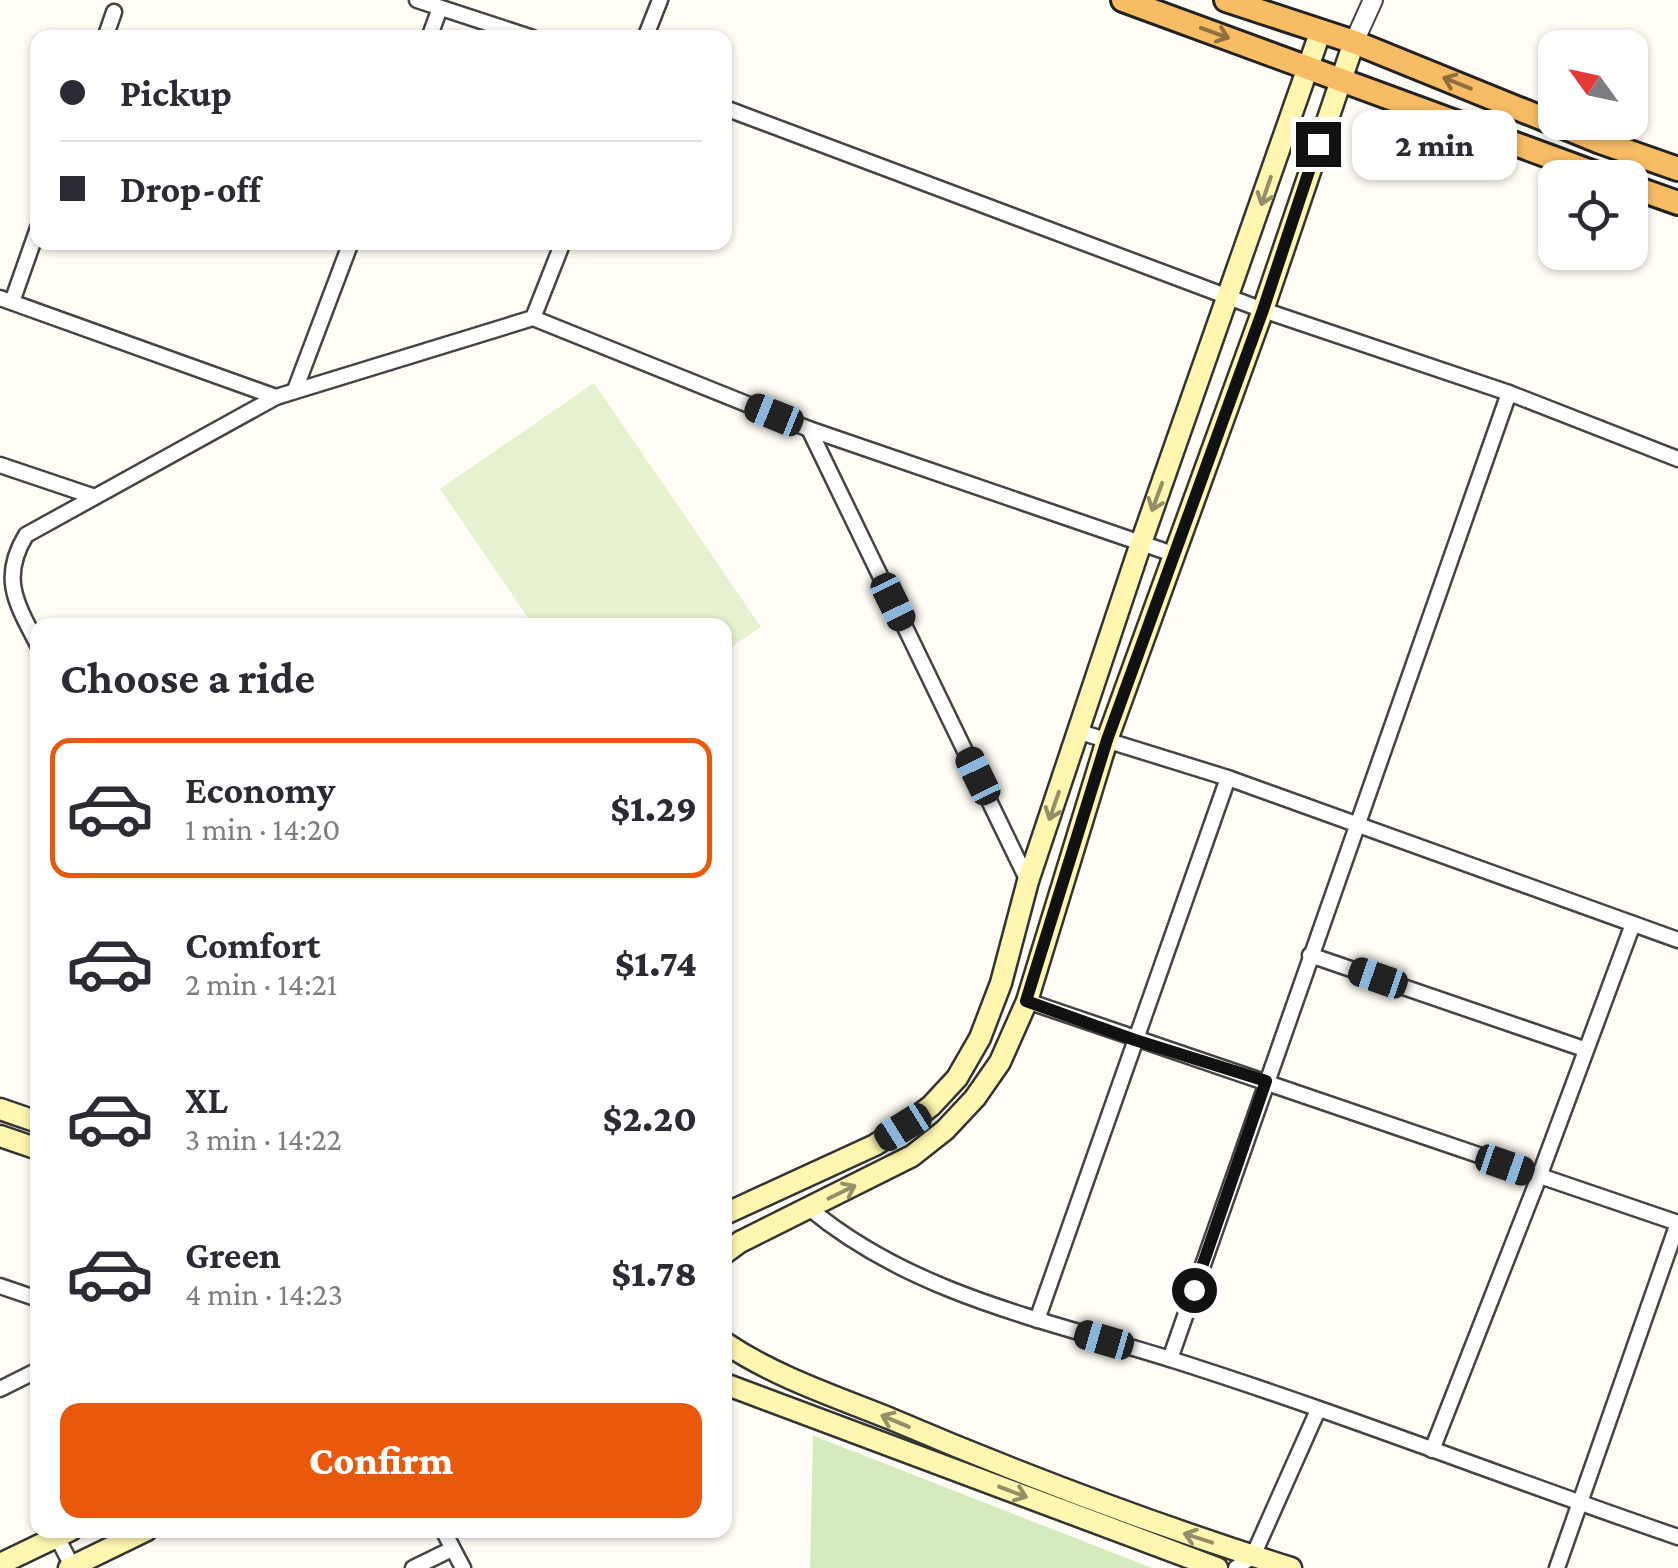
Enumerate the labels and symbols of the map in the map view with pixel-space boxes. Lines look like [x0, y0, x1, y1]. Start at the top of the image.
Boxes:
one-way arrow [1198, 25, 1229, 43]
north arrow [1538, 30, 1648, 140]
one-way arrow [1442, 73, 1472, 91]
callout: 2 min [1353, 109, 1518, 179]
route end [1296, 122, 1341, 167]
one-way arrow [1256, 175, 1274, 206]
car [741, 390, 807, 440]
one-way arrow [1147, 481, 1165, 512]
car [866, 568, 920, 636]
car [951, 742, 1005, 810]
one-way arrow [1044, 789, 1062, 820]
car [1345, 954, 1411, 1002]
car [870, 1098, 936, 1156]
car [1472, 1141, 1538, 1189]
one-way arrow [826, 1182, 856, 1201]
route start [1172, 1268, 1217, 1313]
car [1071, 1317, 1137, 1363]
one-way arrow [880, 1411, 911, 1429]
one-way arrow [997, 1484, 1028, 1502]
one-way arrow [1183, 1528, 1214, 1546]

